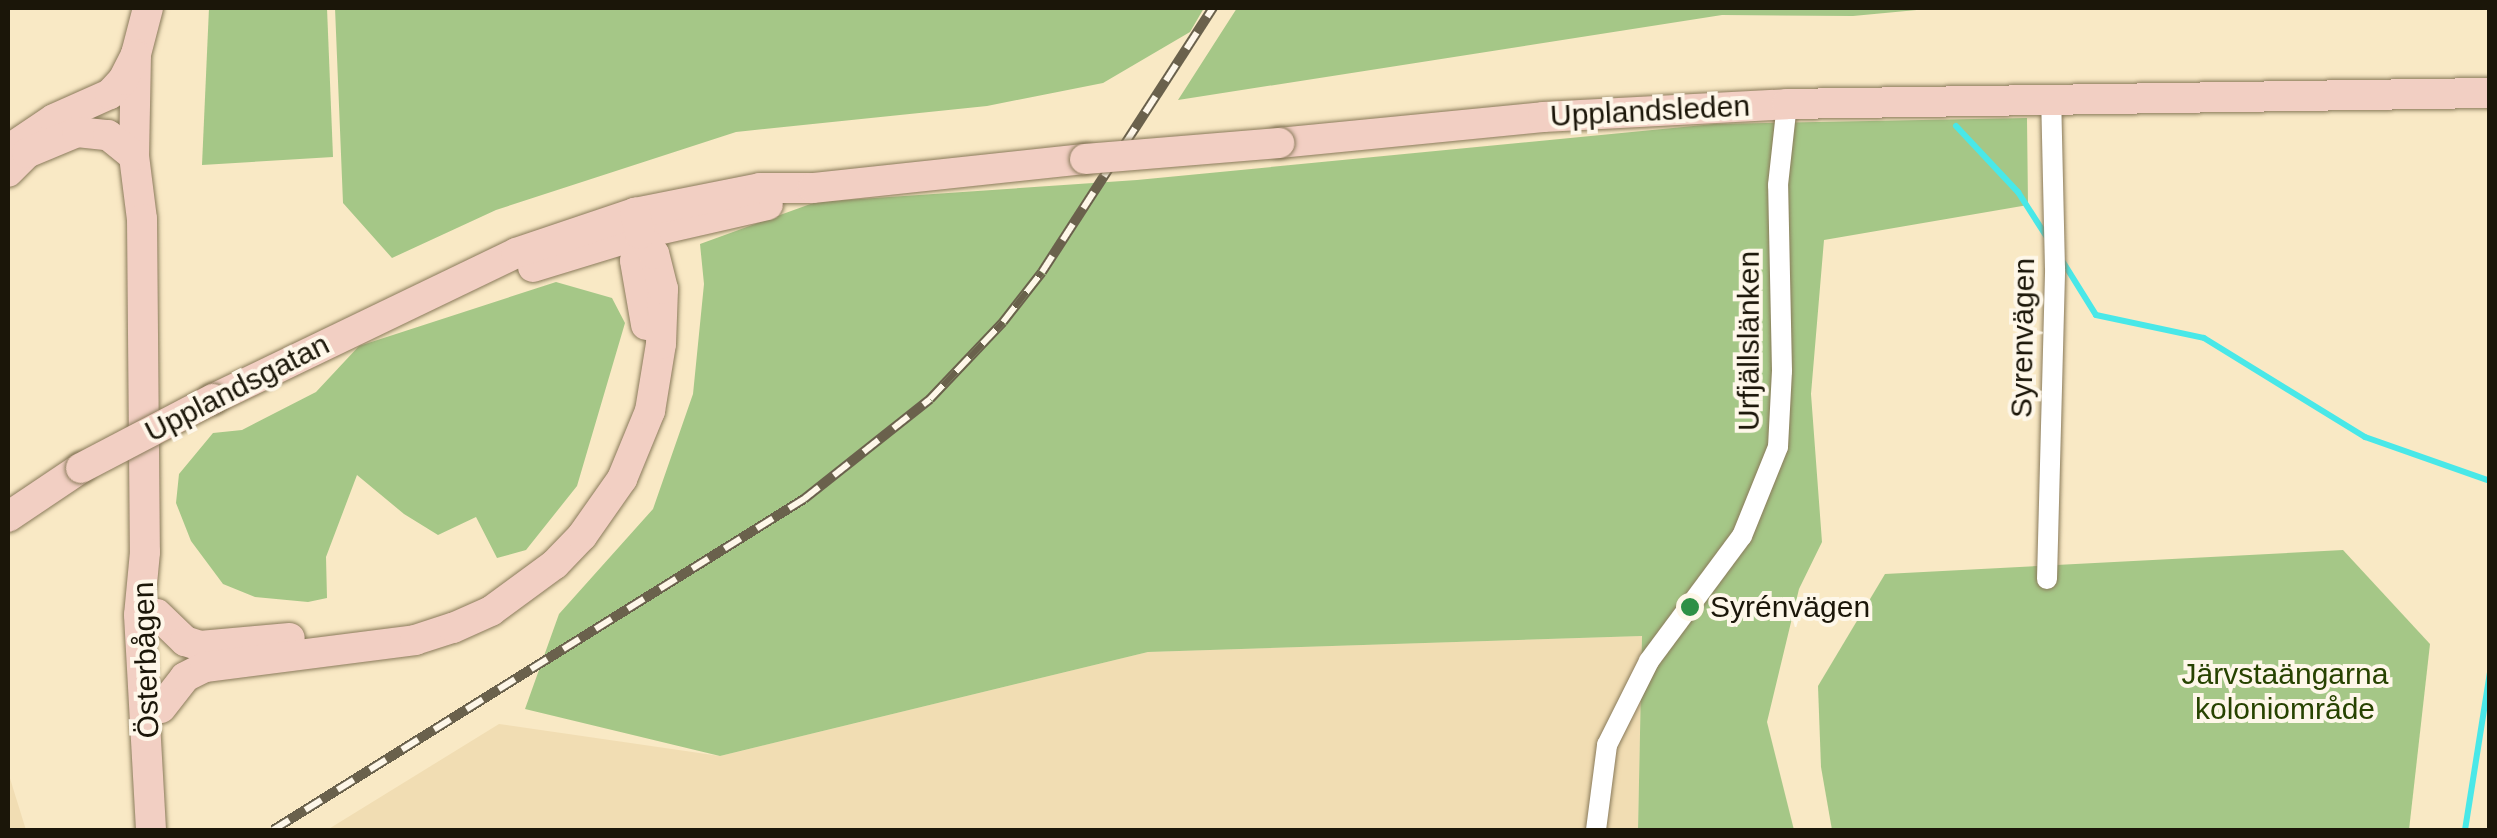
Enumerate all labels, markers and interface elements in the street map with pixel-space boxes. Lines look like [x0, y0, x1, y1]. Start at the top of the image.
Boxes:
street label: Upplandsleden [1549, 88, 1751, 134]
street label: Urfjällslänken [1731, 251, 1767, 431]
street label: Syrenvägen [2004, 258, 2042, 418]
street label: Upplandsgatan [139, 326, 335, 450]
street label: Österbågen [125, 581, 167, 739]
place label: Syrénvägen [1710, 589, 1870, 625]
marker: Syrénvägen [1679, 596, 1701, 618]
park label: Järvstaängarna koloniområde [2182, 656, 2388, 726]

